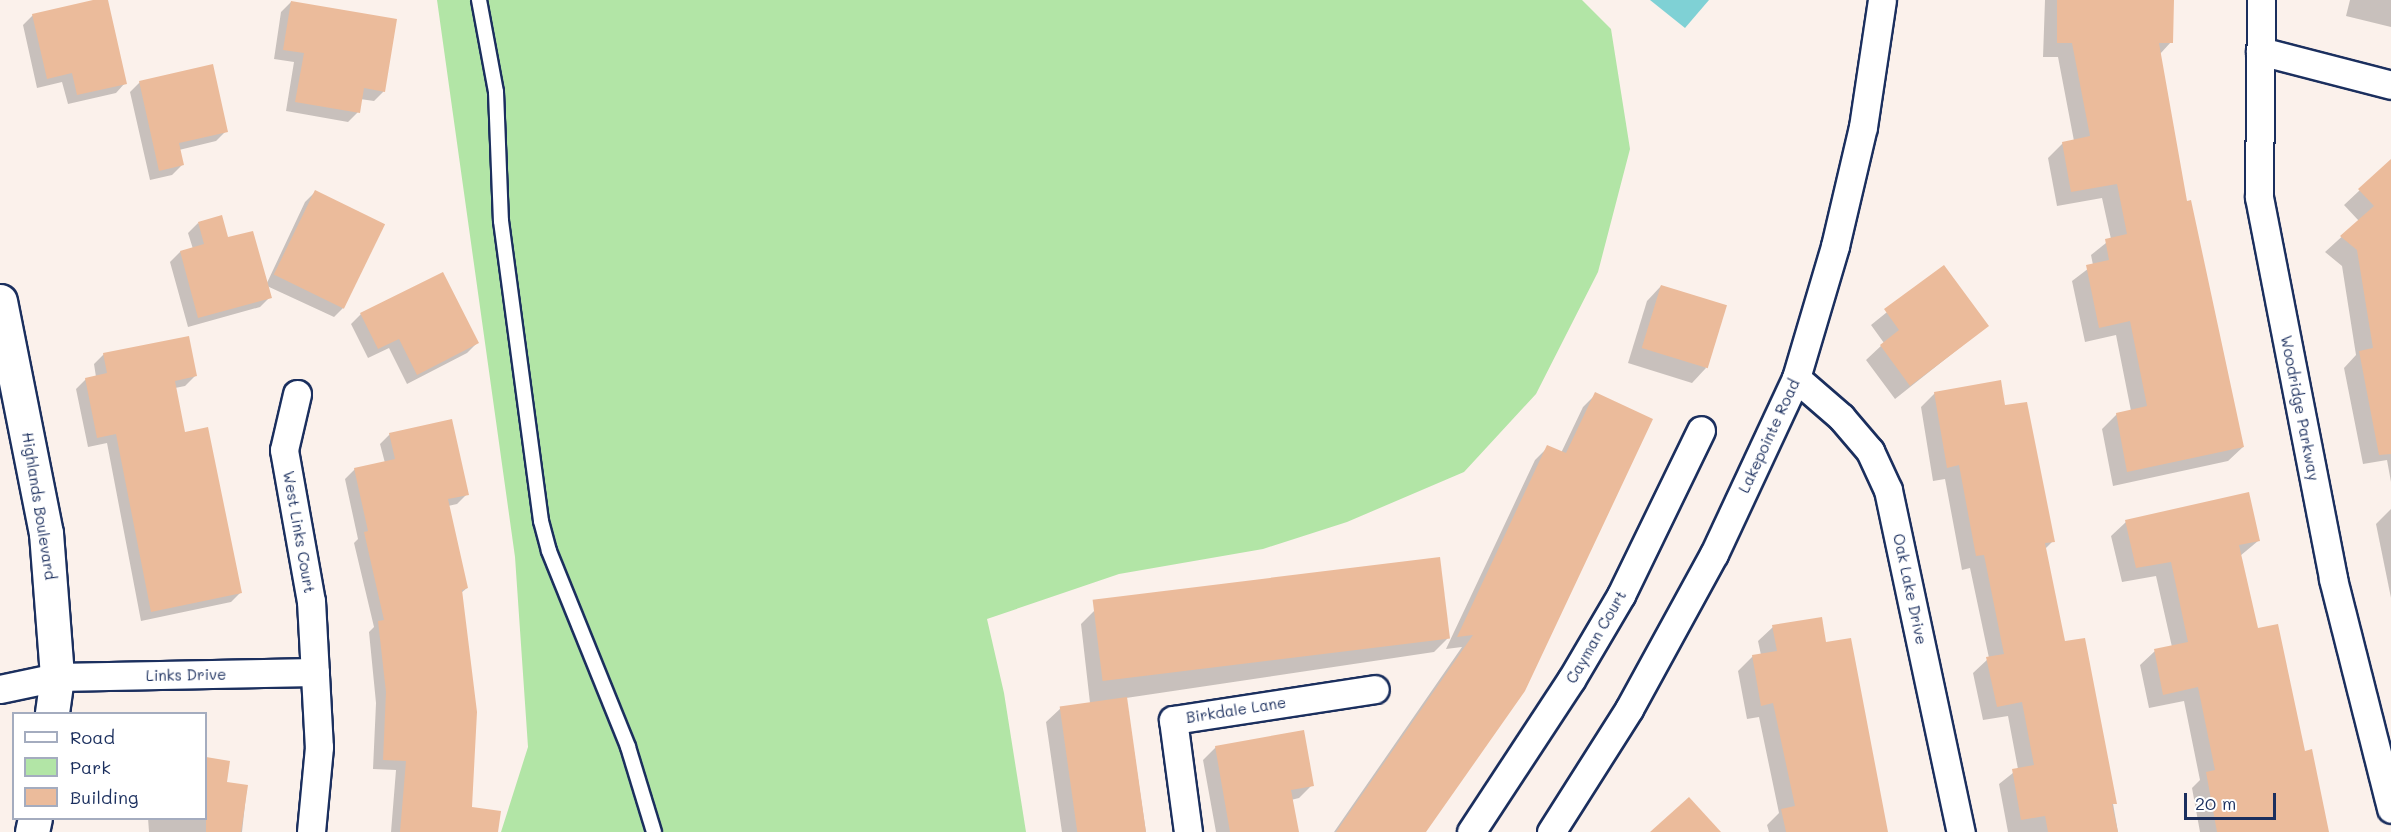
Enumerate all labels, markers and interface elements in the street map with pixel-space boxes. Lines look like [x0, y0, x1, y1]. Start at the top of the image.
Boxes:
street label: Woodridge Parkway [2277, 334, 2323, 482]
street label: Lakepointe Road [1735, 376, 1803, 496]
street label: Highlands Boulevard [18, 431, 60, 581]
street label: West Links Court [279, 469, 319, 595]
street label: Oak Lake Drive [1889, 532, 1931, 646]
street label: Cayman Court [1562, 587, 1630, 687]
street label: Links Drive [146, 665, 226, 685]
street label: Birkdale Lane [1185, 693, 1287, 727]
legend [12, 712, 207, 820]
text: Road [70, 725, 115, 749]
text: Park [70, 755, 111, 779]
scale bar [2187, 781, 2278, 819]
text: Building [70, 785, 138, 809]
text: 20 m [2195, 791, 2236, 815]

